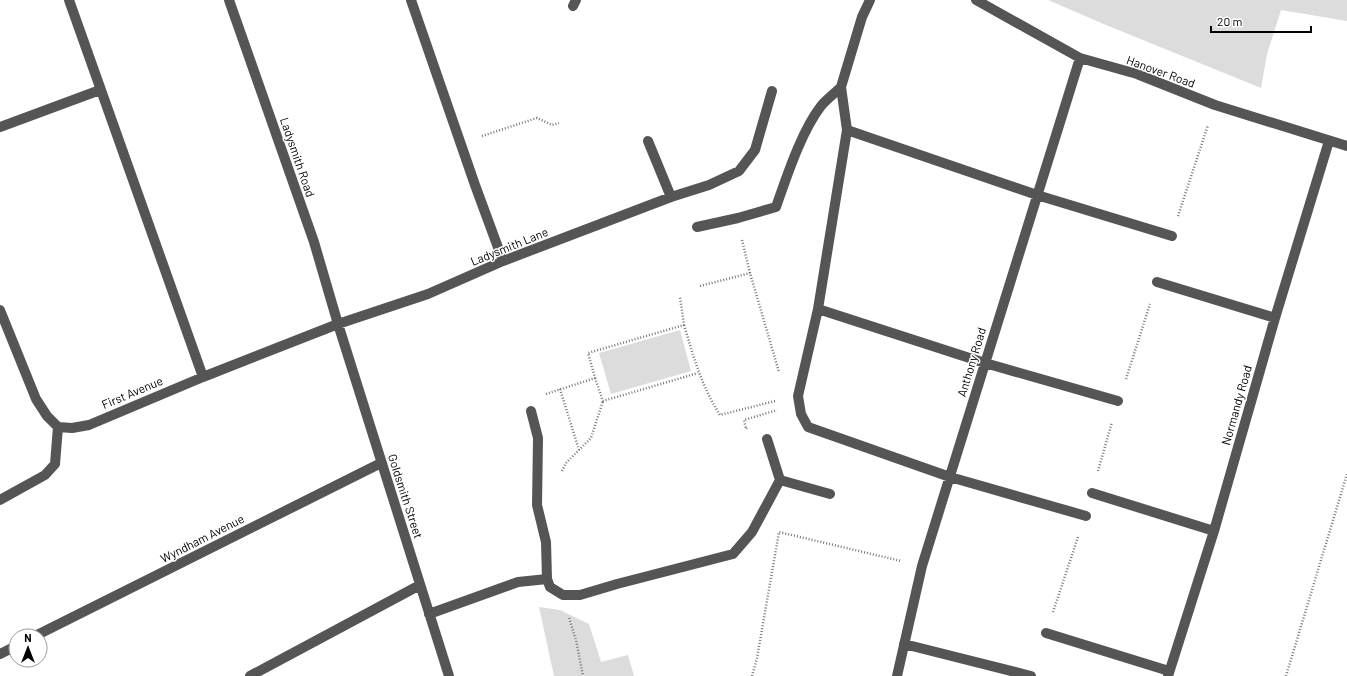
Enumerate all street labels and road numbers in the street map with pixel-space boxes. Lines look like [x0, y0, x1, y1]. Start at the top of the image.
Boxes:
street label: Hanover Road [1125, 52, 1197, 90]
street label: Ladysmith Road [278, 115, 318, 199]
street label: Ladysmith Lane [468, 224, 550, 268]
street label: Anthony Road [954, 326, 988, 398]
street label: Normandy Road [1218, 363, 1254, 447]
street label: First Avenue [99, 373, 165, 411]
street label: Goldsmith Street [386, 452, 426, 540]
street label: Wyndham Avenue [158, 511, 246, 565]

